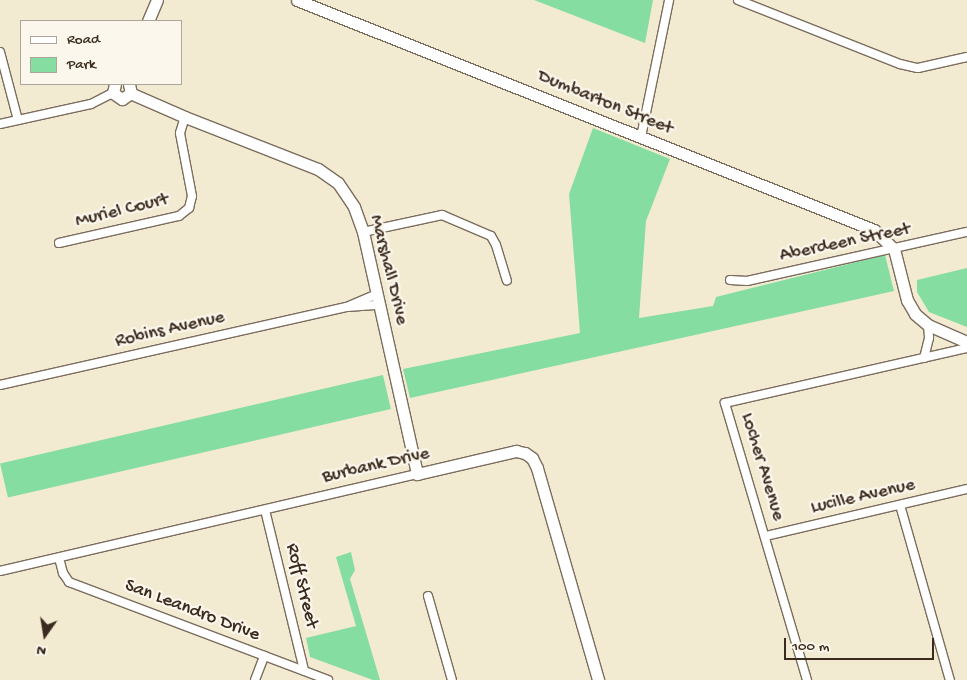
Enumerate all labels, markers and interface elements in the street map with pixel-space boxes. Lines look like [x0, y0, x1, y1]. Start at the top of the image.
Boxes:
legend [20, 20, 182, 85]
text: Road [67, 31, 100, 49]
text: Park [67, 56, 96, 74]
street label: Dumbarton Street [534, 65, 676, 141]
street label: Muriel Court [73, 188, 171, 234]
street label: Marshall Drive [363, 213, 413, 327]
street label: Aberdeen Street [778, 218, 912, 268]
street label: Robins Avenue [113, 306, 227, 354]
street label: Locher Avenue [735, 410, 789, 524]
street label: Burbank Drive [320, 443, 432, 489]
street label: Lucille Avenue [809, 474, 917, 520]
street label: Roff Street [279, 541, 323, 631]
street label: San Leandro Drive [121, 575, 263, 647]
north arrow [20, 610, 70, 660]
scale bar [787, 628, 937, 660]
text: 100 m [792, 638, 829, 656]
text: N [35, 641, 48, 659]

